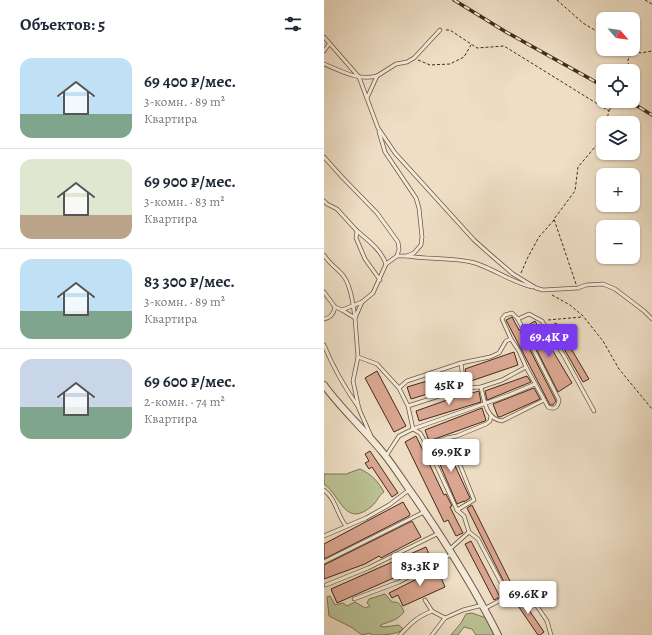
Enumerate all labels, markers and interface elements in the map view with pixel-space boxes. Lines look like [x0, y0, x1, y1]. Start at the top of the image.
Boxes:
north arrow [596, 12, 640, 56]
map controls [596, 12, 640, 264]
text: Объектов: 5 [20, 13, 105, 36]
icon: filters [282, 13, 304, 35]
button: locate [596, 64, 640, 108]
text: 69 400 ₽/мес. [144, 70, 236, 93]
icon: home [52, 74, 100, 122]
text: 3-комн. · 89 m² [144, 93, 225, 110]
text: Квартира [144, 110, 198, 127]
button: layers [596, 116, 640, 160]
button: + [596, 168, 640, 212]
text: 69 900 ₽/мес. [144, 170, 236, 193]
icon: home [52, 175, 100, 223]
text: 3-комн. · 83 m² [144, 193, 225, 210]
text: Квартира [144, 210, 198, 227]
button: − [596, 220, 640, 264]
text: 83 300 ₽/мес. [144, 270, 235, 293]
icon: home [52, 275, 100, 323]
text: 3-комн. · 89 m² [144, 293, 225, 310]
text: Квартира [144, 310, 198, 327]
pin: 69.4K ₽ [512, 324, 586, 358]
text: 69.4K ₽ [529, 328, 569, 345]
text: 69 600 ₽/мес. [144, 370, 236, 393]
pin: 45K ₽ [421, 372, 477, 406]
icon: home [52, 375, 100, 423]
text: 45K ₽ [434, 376, 464, 393]
text: 2-комн. · 74 m² [144, 393, 225, 410]
text: Квартира [144, 410, 198, 427]
pin: 69.9K ₽ [414, 439, 488, 473]
text: 69.9K ₽ [431, 443, 471, 460]
pin: 83.3K ₽ [383, 553, 457, 587]
text: 83.3K ₽ [401, 557, 439, 574]
pin: 69.6K ₽ [491, 581, 565, 615]
text: 69.6K ₽ [508, 585, 548, 602]

